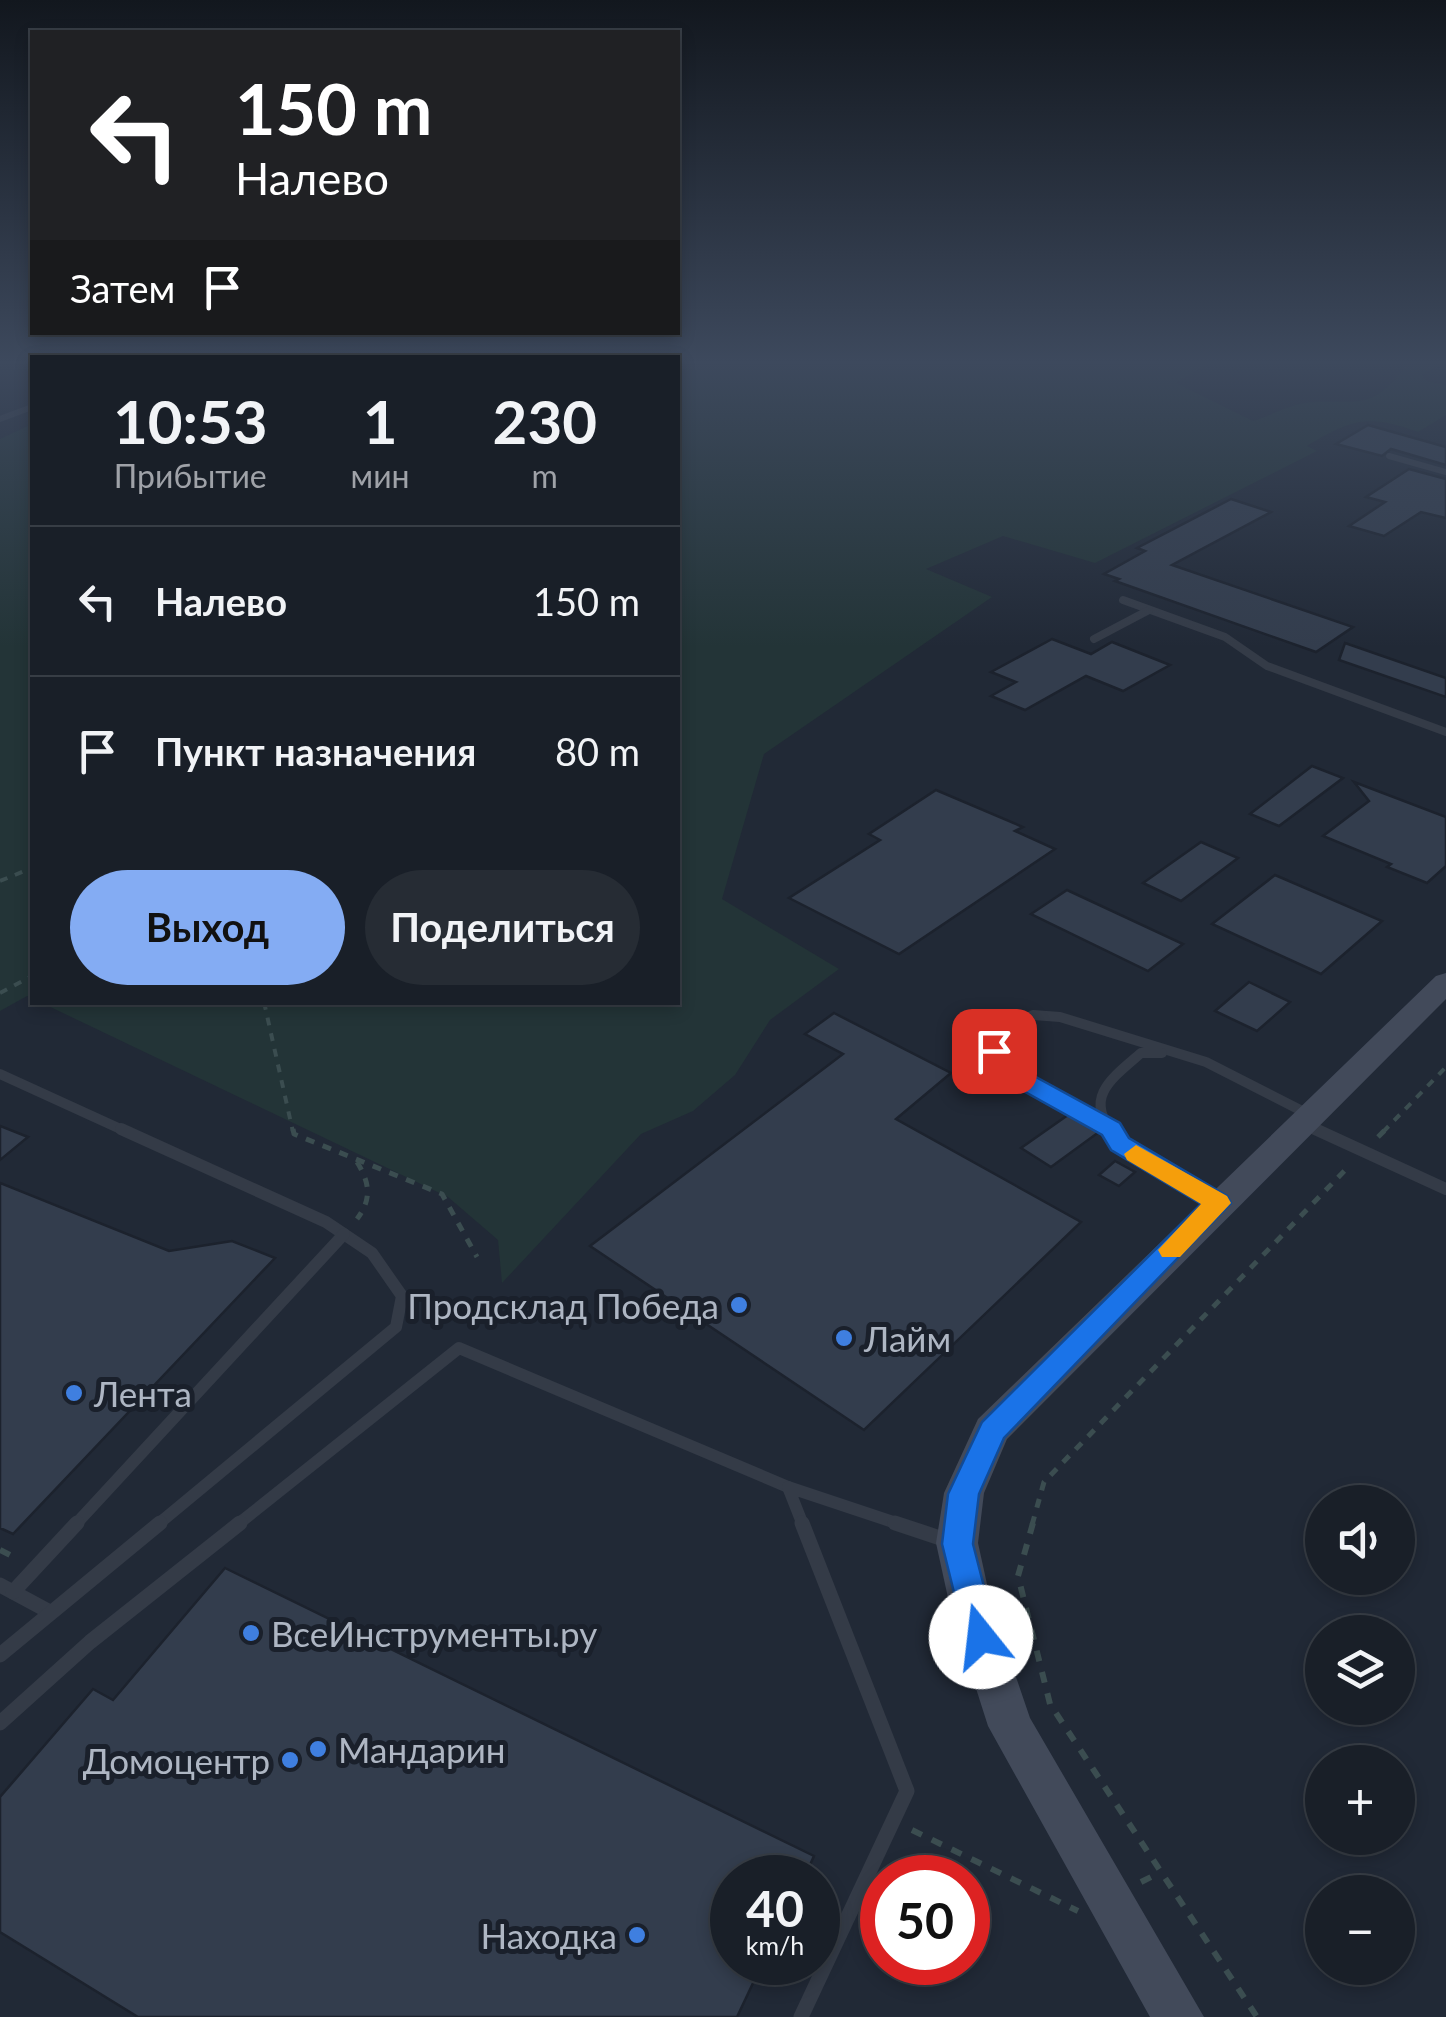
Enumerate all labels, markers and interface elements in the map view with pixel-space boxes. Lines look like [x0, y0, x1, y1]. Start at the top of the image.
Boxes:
text: 150 m [235, 66, 432, 150]
icon: left [70, 70, 200, 200]
text: Налево [235, 151, 389, 205]
icon: arrive [195, 260, 250, 315]
text: Затем [70, 265, 175, 311]
text: 10:53 [113, 385, 268, 457]
text: 1 [363, 385, 398, 457]
text: 230 [493, 385, 597, 457]
text: Прибытие [114, 456, 267, 495]
text: мин [351, 456, 410, 495]
text: m [532, 456, 558, 495]
icon: left [70, 574, 125, 629]
text: Налево [155, 578, 287, 624]
text: 150 m [533, 578, 640, 624]
icon: arrive [70, 724, 125, 779]
text: Пункт назначения [155, 728, 476, 774]
text: 80 m [555, 728, 640, 774]
button: Выход [70, 870, 345, 985]
button: Поделиться [365, 870, 640, 985]
pin [952, 1009, 1037, 1094]
icon: arrive [967, 1024, 1022, 1079]
place label: Продсклад Победа [407, 1284, 719, 1326]
marker: Продсклад Победа [728, 1294, 750, 1316]
place label: Лайм [863, 1317, 951, 1359]
marker: Лайм [833, 1327, 855, 1349]
place label: Лента [93, 1372, 192, 1414]
marker: Лента [63, 1382, 85, 1404]
map controls [1305, 1485, 1415, 1985]
button: sound [1305, 1485, 1415, 1595]
position arrow [929, 1585, 1033, 1689]
place label: ВсеИнструменты.ру [271, 1612, 597, 1654]
button: layers [1305, 1615, 1415, 1725]
marker: ВсеИнструменты.ру [240, 1622, 262, 1644]
place label: Мандарин [338, 1728, 506, 1770]
marker: Мандарин [307, 1738, 329, 1760]
place label: Домоцентр [83, 1739, 270, 1781]
button: + [1305, 1745, 1415, 1855]
marker: Домоцентр [279, 1749, 301, 1771]
speed limit sign: 50 [860, 1855, 990, 1985]
button: − [1305, 1875, 1415, 1985]
text: 40 [746, 1878, 804, 1938]
place label: Находка [480, 1914, 617, 1956]
marker: Находка [626, 1924, 648, 1946]
text: km/h [746, 1930, 804, 1960]

